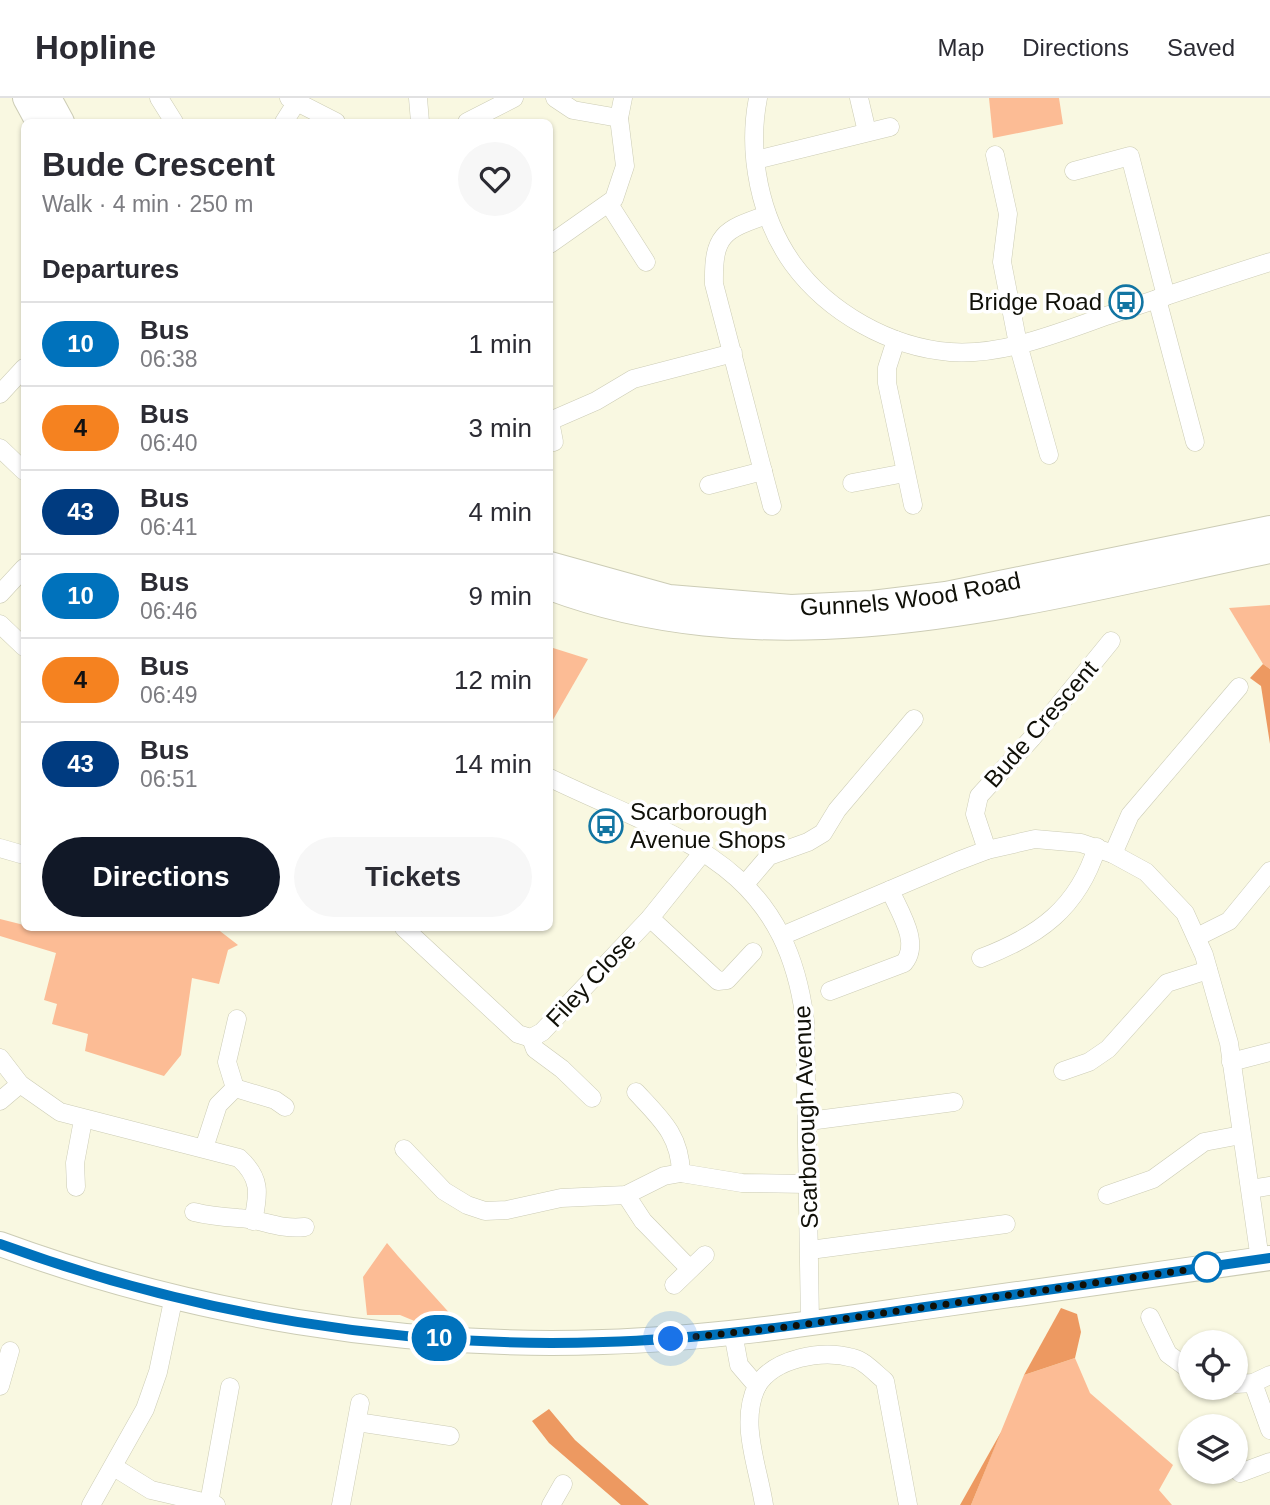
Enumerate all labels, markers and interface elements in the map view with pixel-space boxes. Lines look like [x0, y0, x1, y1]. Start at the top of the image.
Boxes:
text: Hopline [35, 29, 156, 66]
text: Map [938, 34, 984, 61]
text: Directions [1022, 34, 1129, 61]
text: Saved [1167, 34, 1235, 61]
button: heart [458, 142, 532, 216]
text: Bude Crescent [42, 146, 275, 183]
text: Walk · 4 min · 250 m [42, 191, 253, 217]
text: Departures [42, 254, 179, 284]
bus stop icon: Bridge Road [1107, 283, 1145, 321]
place label: Bridge Road [969, 288, 1102, 315]
text: Bus [140, 315, 189, 345]
text: 1 min [468, 329, 532, 359]
text: 10 [67, 330, 94, 357]
text: 06:38 [140, 346, 198, 372]
text: Bus [140, 399, 189, 429]
text: 3 min [468, 413, 532, 443]
text: 4 [74, 414, 87, 441]
text: 06:40 [140, 430, 198, 456]
text: Bus [140, 483, 189, 513]
text: 4 min [468, 497, 532, 527]
text: 43 [67, 498, 94, 525]
text: 06:41 [140, 514, 198, 540]
street label: Gunnels Wood Road [799, 566, 1023, 621]
text: Bus [140, 567, 189, 597]
text: 9 min [468, 581, 532, 611]
text: 10 [67, 582, 94, 609]
text: 06:46 [140, 598, 198, 624]
text: Bus [140, 651, 189, 681]
street label: Bude Crescent [978, 655, 1103, 792]
text: 12 min [454, 665, 532, 695]
text: 4 [74, 666, 87, 693]
text: 06:49 [140, 682, 198, 708]
text: Bus [140, 735, 189, 765]
text: 14 min [454, 749, 532, 779]
text: 43 [67, 750, 94, 777]
text: 06:51 [140, 766, 198, 792]
place label: Scarborough Avenue Shops [630, 798, 786, 853]
bus stop icon: Scarborough Avenue Shops [587, 807, 625, 845]
button: Directions [42, 837, 280, 917]
button: Tickets [294, 837, 532, 917]
street label: Filey Close [540, 927, 641, 1032]
street label: Scarborough Avenue [788, 1005, 823, 1229]
unlabelled marker [1192, 1252, 1222, 1282]
line badge: 10 [408, 1315, 471, 1361]
your location [653, 1321, 688, 1356]
text: 10 [426, 1324, 452, 1351]
map controls [1178, 1330, 1248, 1484]
button: locate [1178, 1330, 1248, 1400]
button: layers [1178, 1414, 1248, 1484]

